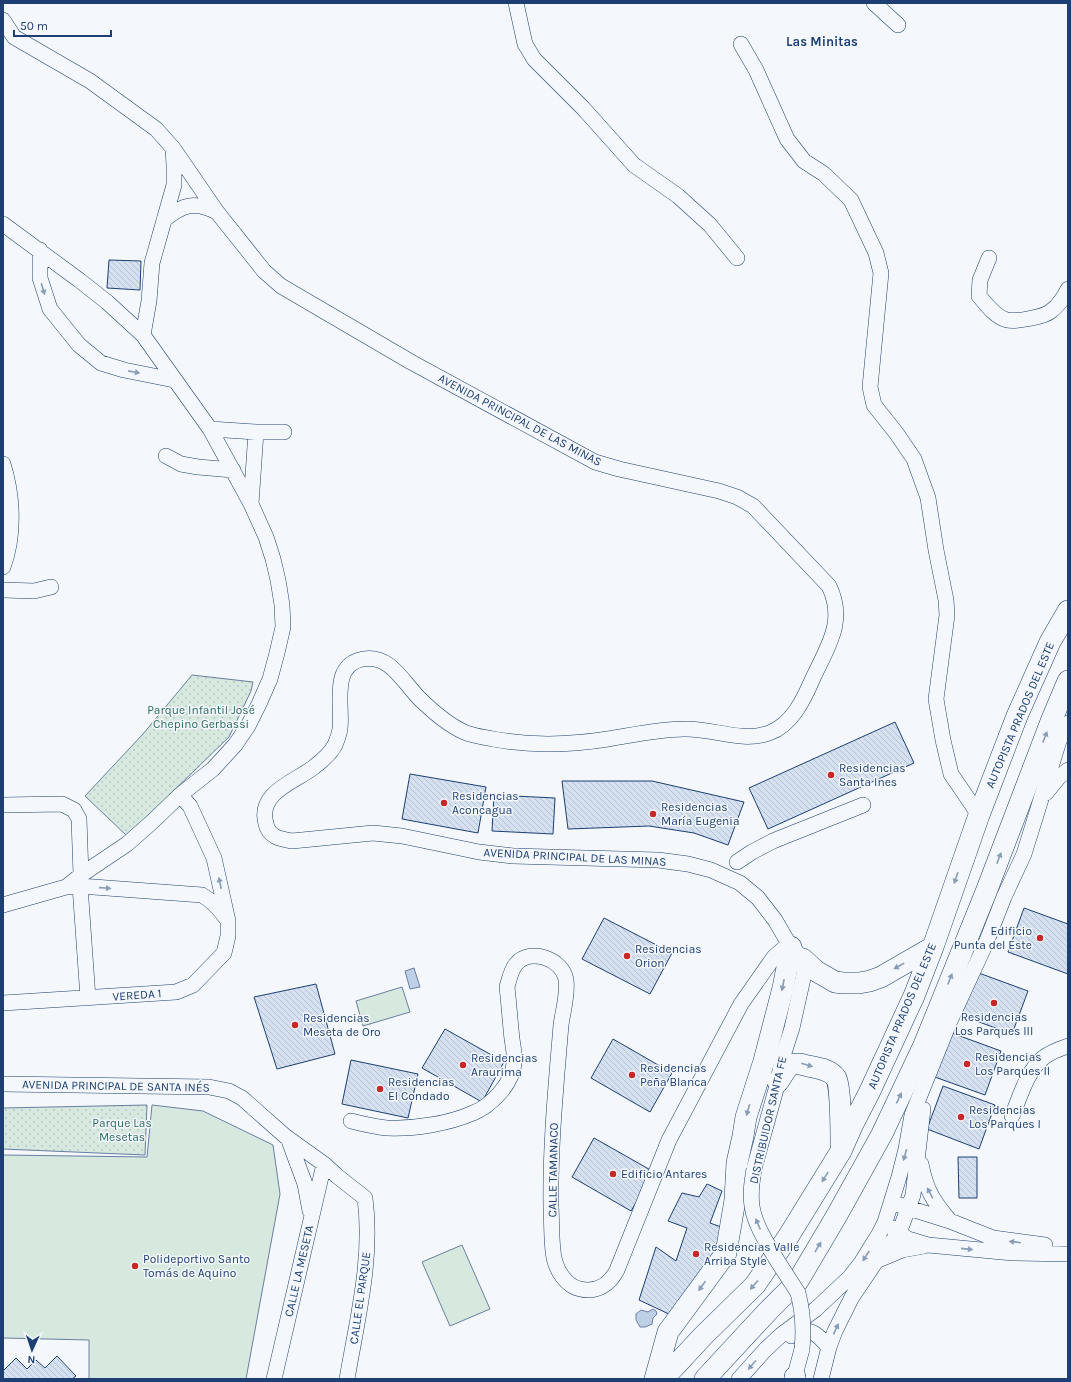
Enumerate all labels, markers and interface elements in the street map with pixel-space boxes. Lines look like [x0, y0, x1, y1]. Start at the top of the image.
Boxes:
scale bar [14, 12, 111, 38]
text: 50 m [20, 19, 48, 33]
district label: Las Minitas [786, 34, 858, 49]
one-way arrow [40, 283, 46, 295]
one-way arrow [127, 370, 140, 376]
street label: AVENIDA PRINCIPAL DE LAS MINAS [436, 371, 604, 469]
street label: AUTOPISTA PRADOS DEL ESTE [983, 640, 1057, 790]
park label: Parque Infantil José Chepino Gerbassi [147, 703, 255, 731]
one-way arrow [1043, 731, 1049, 743]
place label: Residencias Santa Ines [839, 761, 906, 789]
marker: Residencias Santa Ines [826, 770, 836, 780]
place label: Residencias Aconcagua [452, 789, 519, 817]
marker: Residencias Aconcagua [439, 798, 449, 808]
place label: Residencias María Eugenia [661, 800, 740, 828]
marker: Residencias María Eugenia [648, 809, 658, 819]
street label: AVENIDA PRINCIPAL DE LAS MINAS [483, 845, 667, 869]
one-way arrow [996, 852, 1002, 864]
one-way arrow [953, 872, 959, 884]
one-way arrow [216, 877, 222, 889]
one-way arrow [99, 884, 111, 891]
place label: Edificio Punta del Este [954, 924, 1032, 952]
marker: Edificio Punta del Este [1035, 933, 1045, 943]
street label: AUTOPISTA PRADOS DEL ESTE [865, 941, 939, 1091]
place label: Residencias Orion [635, 942, 702, 970]
marker: Residencias Orion [622, 951, 632, 961]
one-way arrow [893, 963, 905, 970]
one-way arrow [948, 973, 954, 985]
one-way arrow [780, 979, 786, 991]
street label: VEREDA 1 [112, 986, 162, 1004]
marker: Residencias Los Parques III [989, 998, 999, 1008]
place label: Residencias Los Parques III [955, 1010, 1033, 1038]
place label: Residencias Meseta de Oro [303, 1011, 381, 1039]
marker: Residencias Meseta de Oro [290, 1020, 300, 1030]
place label: Residencias Los Parques II [975, 1050, 1050, 1078]
place label: Residencias Araurima [471, 1051, 538, 1079]
street label: DISTRIBUIDOR SANTA FE [747, 1055, 789, 1185]
marker: Residencias Los Parques II [962, 1059, 972, 1069]
marker: Residencias Araurima [458, 1060, 468, 1070]
place label: Residencias Peña Blanca [640, 1061, 707, 1089]
one-way arrow [801, 1062, 813, 1068]
marker: Residencias Peña Blanca [627, 1070, 637, 1080]
place label: Residencias El Condado [388, 1075, 455, 1103]
street label: AVENIDA PRINCIPAL DE SANTA INÉS [22, 1076, 210, 1095]
marker: Residencias El Condado [375, 1084, 385, 1094]
one-way arrow [896, 1093, 902, 1104]
place label: Residencias Los Parques I [969, 1103, 1041, 1131]
one-way arrow [745, 1104, 751, 1116]
marker: Residencias Los Parques I [956, 1112, 966, 1122]
park label: Parque Las Mesetas [92, 1116, 152, 1144]
street label: CALLE TAMANACO [545, 1122, 561, 1217]
one-way arrow [902, 1149, 908, 1161]
place label: Edificio Antares [621, 1167, 707, 1181]
marker: Edificio Antares [608, 1169, 618, 1179]
one-way arrow [822, 1171, 829, 1183]
one-way arrow [927, 1187, 934, 1199]
one-way arrow [755, 1218, 761, 1230]
street label: CALLE LA MESETA [282, 1224, 316, 1318]
one-way arrow [1009, 1238, 1021, 1245]
place label: Residencias Valle Arriba Style [704, 1240, 799, 1268]
one-way arrow [815, 1241, 822, 1253]
one-way arrow [961, 1246, 973, 1253]
marker: Residencias Valle Arriba Style [691, 1249, 701, 1259]
one-way arrow [862, 1250, 869, 1262]
street label: CALLE EL PARQUE [347, 1251, 373, 1345]
place label: Polideportivo Santo Tomás de Aquino [143, 1252, 250, 1280]
marker: Polideportivo Santo Tomás de Aquino [130, 1261, 140, 1271]
one-way arrow [749, 1280, 758, 1291]
one-way arrow [698, 1281, 706, 1291]
one-way arrow [833, 1323, 839, 1334]
north arrow [12, 1330, 52, 1370]
text: N [27, 1353, 36, 1366]
one-way arrow [748, 1359, 757, 1370]

